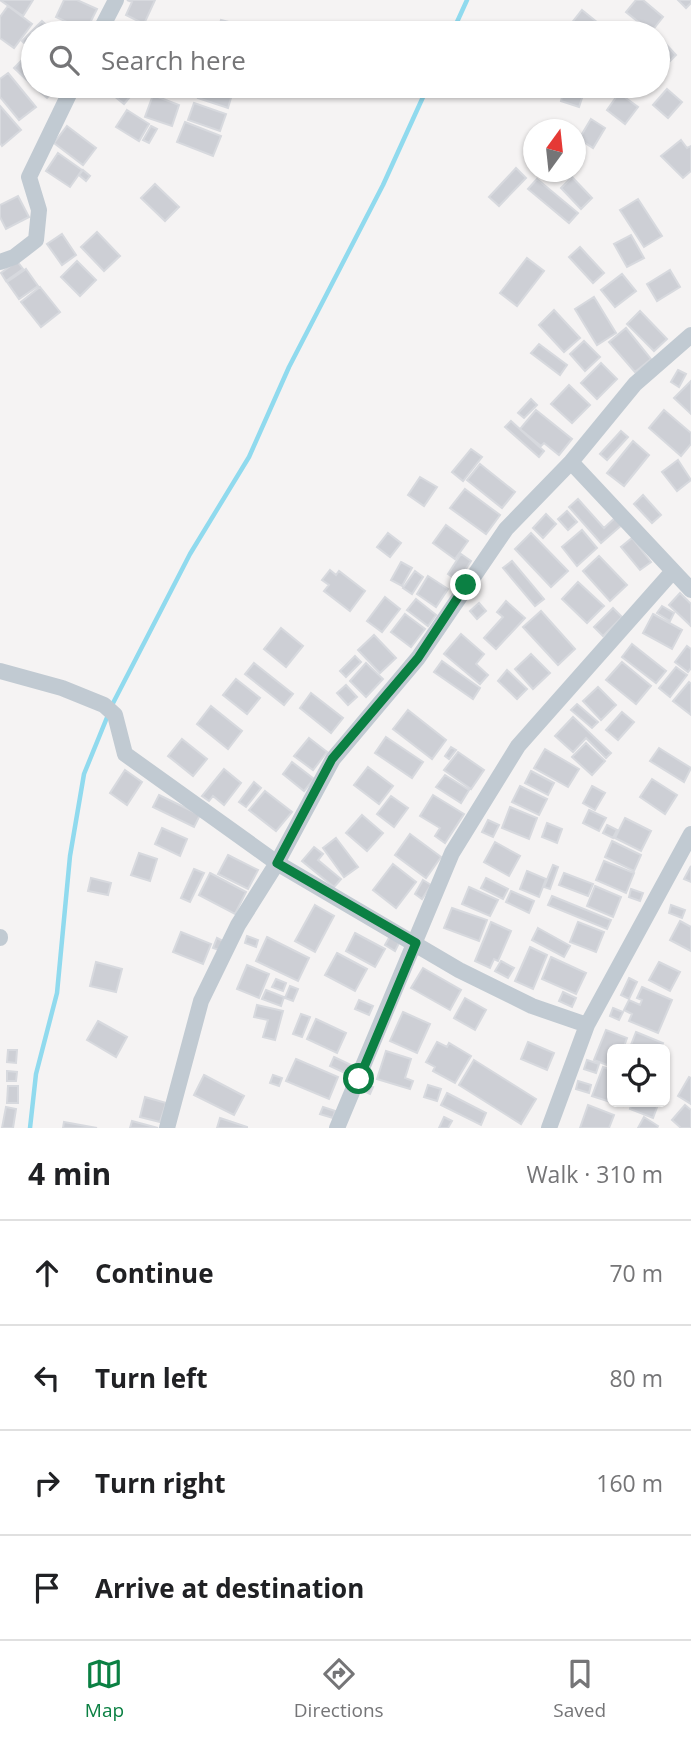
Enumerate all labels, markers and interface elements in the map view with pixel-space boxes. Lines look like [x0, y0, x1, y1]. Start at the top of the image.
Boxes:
search box [21, 21, 670, 98]
icon: search [45, 41, 83, 79]
text: Search here [101, 42, 246, 78]
north arrow [523, 119, 586, 182]
route end [450, 569, 481, 600]
map controls [607, 1044, 670, 1107]
button: locate [607, 1044, 670, 1107]
route start [343, 1063, 374, 1094]
text: 4 min [28, 1153, 111, 1194]
text: Walk · 310 m [526, 1158, 663, 1190]
icon: ahead [28, 1254, 66, 1292]
text: Continue [95, 1255, 214, 1291]
text: 70 m [609, 1257, 663, 1289]
icon: left [28, 1359, 66, 1397]
text: Turn left [95, 1360, 207, 1396]
text: 80 m [609, 1362, 663, 1394]
icon: right [28, 1464, 66, 1502]
text: Turn right [95, 1465, 226, 1501]
text: 160 m [596, 1467, 663, 1499]
icon: arrive [28, 1569, 66, 1607]
text: Arrive at destination [95, 1570, 364, 1606]
tab: Map [85, 1655, 124, 1723]
tab: Directions [294, 1655, 384, 1723]
tab: Saved [553, 1655, 606, 1723]

